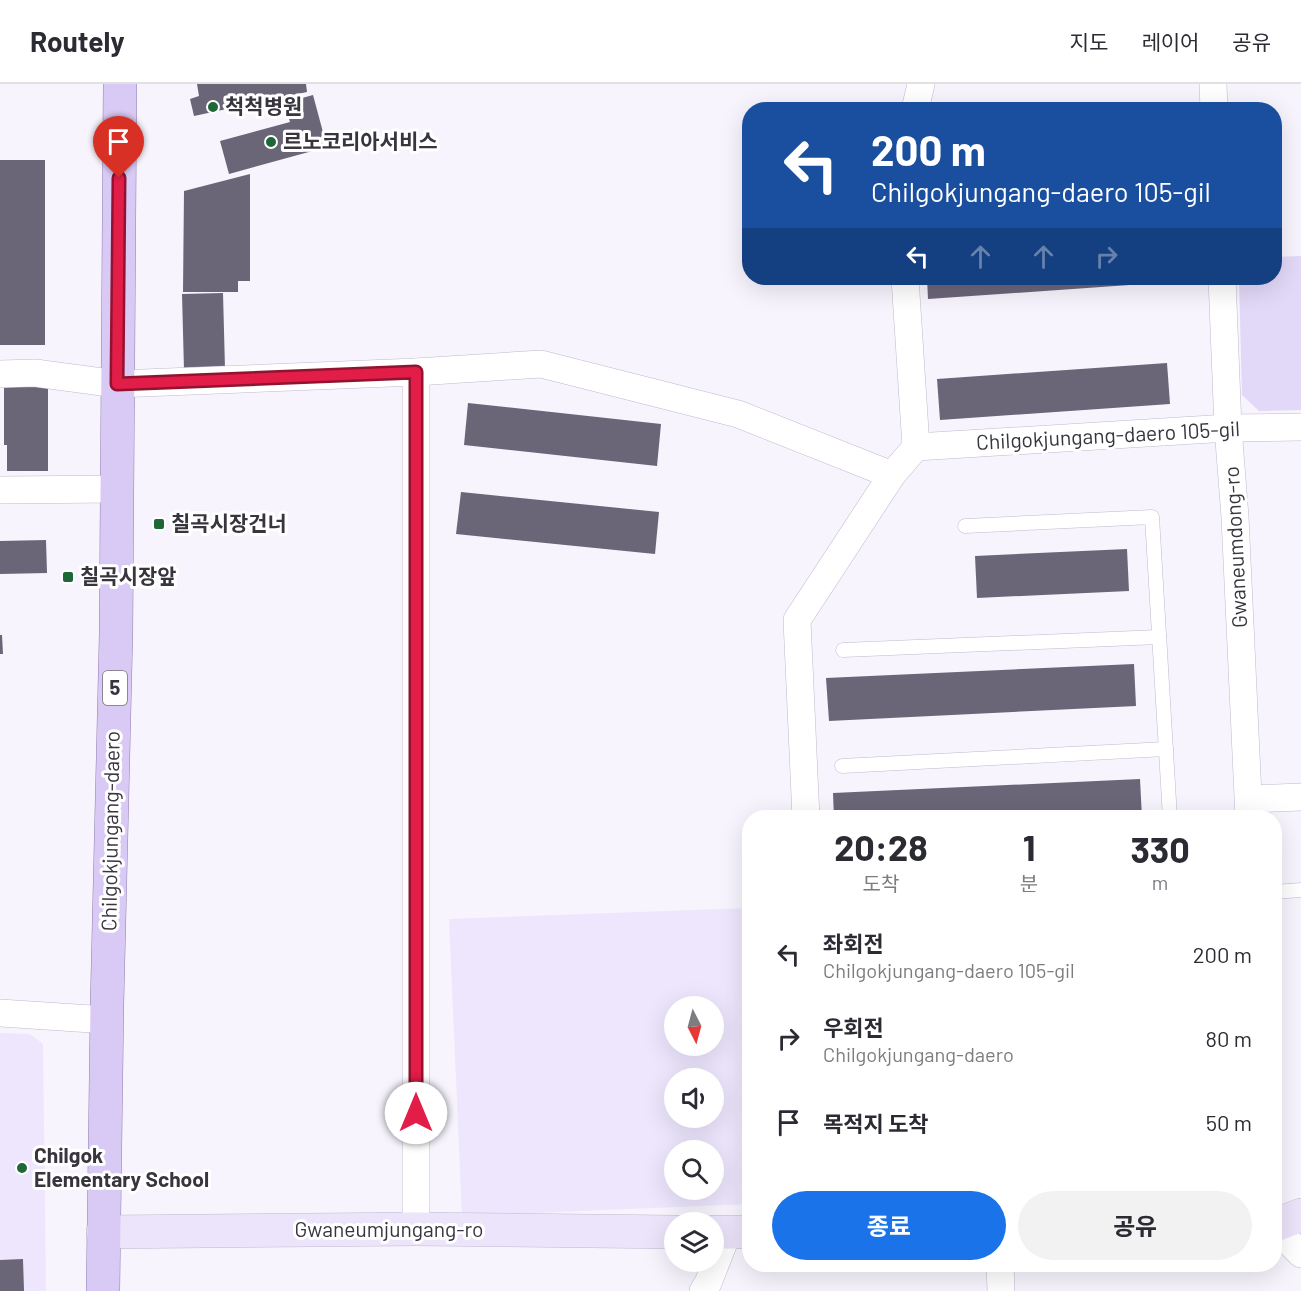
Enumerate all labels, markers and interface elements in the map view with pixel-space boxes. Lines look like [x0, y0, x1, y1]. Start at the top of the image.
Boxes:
text: Routely [30, 24, 125, 58]
text: 지도 [1070, 29, 1108, 54]
text: 레이어 [1141, 29, 1199, 54]
text: 공유 [1232, 29, 1271, 54]
place label: 척척병원 [225, 93, 302, 118]
marker: 척척병원 [206, 100, 220, 114]
pin [93, 116, 144, 178]
text: 200 m [871, 124, 986, 174]
icon: arrive [102, 125, 135, 158]
icon: left [772, 126, 850, 204]
place label: 르노코리아서비스 [283, 128, 438, 153]
marker: 르노코리아서비스 [264, 135, 278, 149]
text: Chilgokjungang-daero 105-gil [871, 175, 1211, 207]
icon: left [901, 240, 934, 273]
icon: ahead [964, 240, 997, 273]
icon: ahead [1027, 240, 1060, 273]
icon: right [1090, 240, 1123, 273]
street label: Chilgokjungang-daero 105-gil [975, 415, 1241, 454]
street label: Gwaneumdong-ro [1218, 465, 1251, 629]
place label: 칠곡시장건너 [171, 510, 287, 535]
marker: 칠곡시장건너 [152, 517, 166, 531]
place label: 칠곡시장앞 [80, 563, 177, 588]
marker: 칠곡시장앞 [61, 570, 75, 584]
road number: 5 [103, 671, 127, 705]
street label: Chilgokjungang-daero [95, 731, 124, 931]
text: 20:28 [834, 825, 928, 868]
text: 1 [1023, 825, 1035, 868]
text: 330 [1130, 827, 1190, 870]
text: m [1152, 870, 1168, 894]
text: 도착 [862, 871, 899, 895]
text: 분 [1020, 871, 1038, 895]
text: 좌회전 [823, 930, 884, 956]
icon: left [772, 938, 805, 971]
text: 200 m [1193, 941, 1252, 967]
text: Chilgokjungang-daero 105-gil [823, 958, 1075, 982]
north arrow [664, 996, 724, 1056]
map controls [664, 996, 724, 1272]
text: 우회전 [823, 1014, 884, 1040]
icon: right [772, 1022, 805, 1055]
text: 80 m [1206, 1025, 1252, 1051]
text: Chilgokjungang-daero [823, 1042, 1014, 1066]
button: sound [664, 1068, 724, 1128]
position arrow [384, 1081, 448, 1145]
icon: arrive [772, 1106, 805, 1139]
text: 50 m [1206, 1109, 1252, 1135]
text: 목적지 도착 [823, 1110, 929, 1136]
button: search [664, 1140, 724, 1200]
place label: Chilgok Elementary School [34, 1142, 209, 1191]
marker: Chilgok Elementary School [15, 1161, 29, 1175]
button: 종료 [772, 1191, 1006, 1260]
button: 공유 [1018, 1191, 1252, 1260]
button: layers [664, 1212, 724, 1272]
street label: Gwaneumjungang-ro [295, 1216, 484, 1241]

